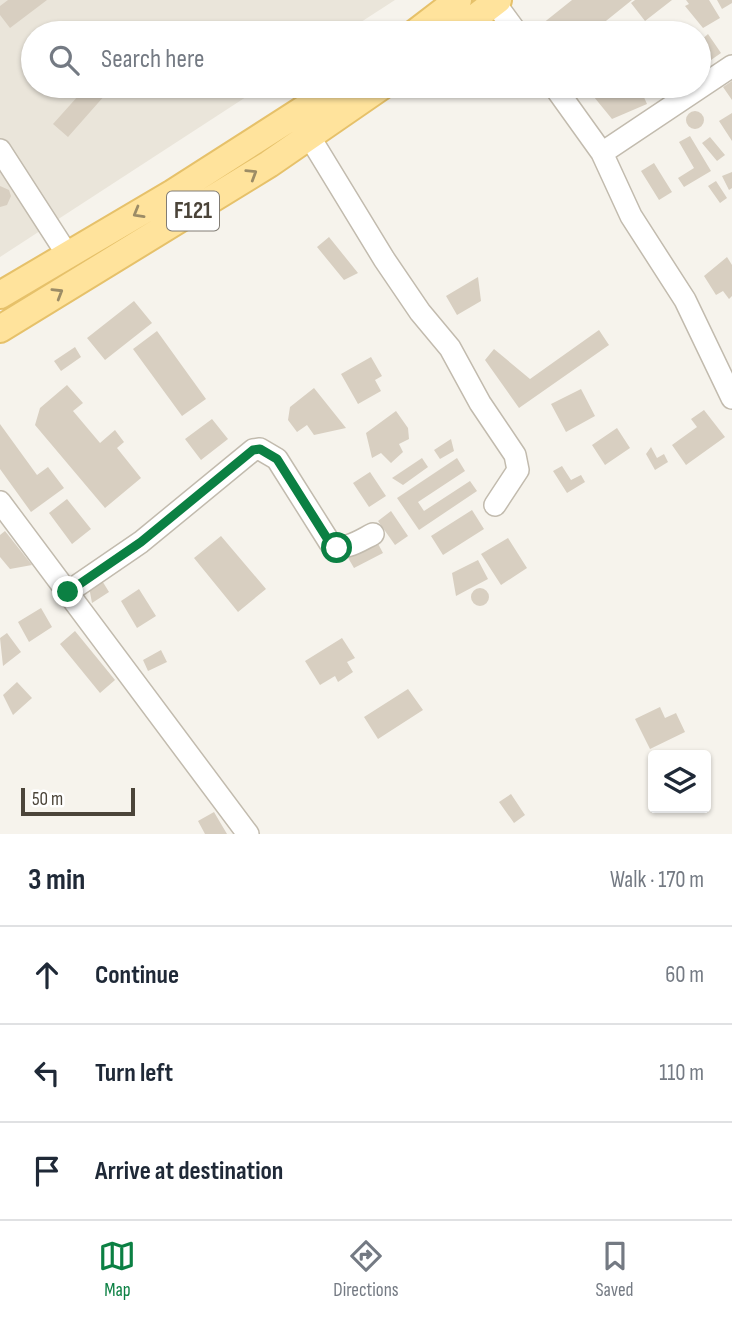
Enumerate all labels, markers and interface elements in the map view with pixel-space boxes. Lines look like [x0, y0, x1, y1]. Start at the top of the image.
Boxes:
search box [21, 21, 711, 98]
icon: search [45, 41, 83, 79]
text: Search here [101, 44, 204, 75]
one-way arrow [245, 170, 258, 183]
road number: F121 [167, 192, 219, 230]
one-way arrow [132, 205, 145, 218]
one-way arrow [51, 289, 64, 302]
route start [321, 532, 352, 563]
route end [52, 576, 83, 607]
map controls [648, 750, 711, 813]
button: layers [648, 750, 711, 813]
scale bar [21, 785, 135, 817]
text: 50 m [32, 788, 63, 811]
text: 3 min [28, 862, 85, 898]
text: Walk · 170 m [610, 866, 704, 894]
icon: ahead [28, 956, 66, 994]
text: Continue [95, 960, 179, 991]
text: 60 m [665, 961, 704, 989]
icon: left [28, 1054, 66, 1092]
text: Turn left [95, 1058, 173, 1089]
text: 110 m [659, 1059, 704, 1087]
icon: arrive [28, 1152, 66, 1190]
text: Arrive at destination [95, 1156, 283, 1187]
tab: Map [98, 1237, 136, 1302]
tab: Directions [333, 1237, 399, 1302]
tab: Saved [595, 1237, 634, 1302]

